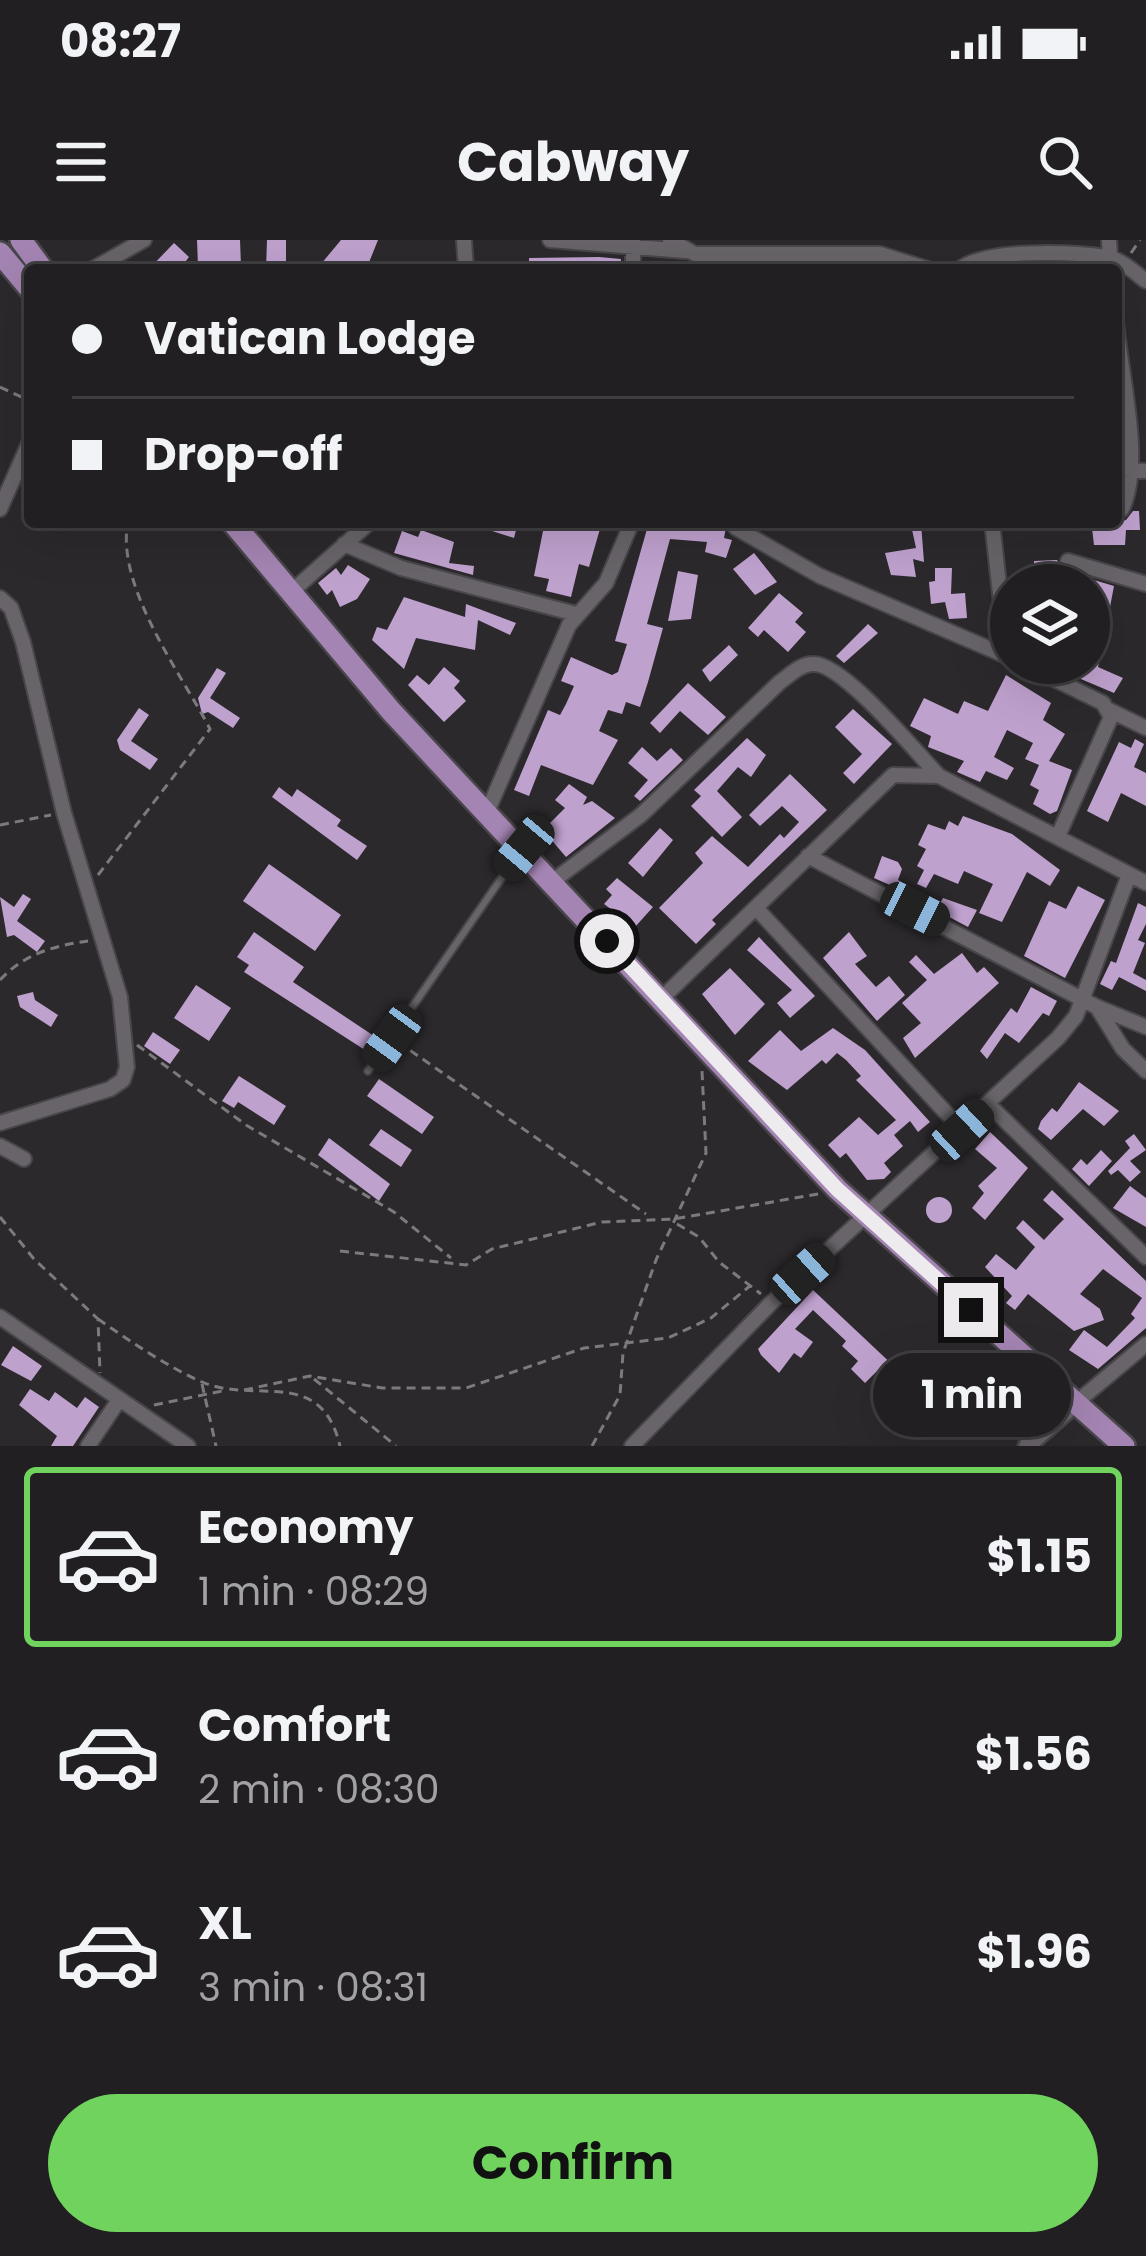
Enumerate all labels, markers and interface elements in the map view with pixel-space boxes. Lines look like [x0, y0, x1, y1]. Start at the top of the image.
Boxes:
text: 08:27 [60, 10, 181, 73]
text: Cabway [457, 124, 689, 200]
icon: menu [48, 129, 114, 195]
icon: search [1032, 129, 1098, 195]
text: Vatican Lodge [144, 307, 476, 370]
text: Drop-off [144, 423, 342, 486]
map controls [990, 564, 1110, 684]
button: layers [990, 564, 1110, 684]
car [487, 809, 561, 887]
car [875, 877, 955, 941]
route start [580, 914, 634, 968]
car [356, 998, 428, 1078]
car [923, 1092, 1001, 1168]
car [764, 1237, 842, 1311]
route end [944, 1283, 998, 1337]
callout: 1 min [872, 1352, 1070, 1436]
text: 1 min [921, 1367, 1023, 1422]
text: Economy [198, 1496, 413, 1559]
icon: car [54, 1503, 162, 1611]
text: $1.15 [987, 1525, 1092, 1588]
text: 1 min · 08:29 [198, 1564, 429, 1619]
text: Comfort [198, 1694, 391, 1757]
icon: car [54, 1701, 162, 1809]
text: $1.56 [975, 1723, 1092, 1786]
text: 2 min · 08:30 [198, 1762, 440, 1817]
text: XL [198, 1892, 252, 1955]
icon: car [54, 1899, 162, 2007]
text: $1.96 [976, 1921, 1092, 1984]
text: 3 min · 08:31 [198, 1960, 428, 2015]
button: Confirm [48, 2094, 1098, 2232]

